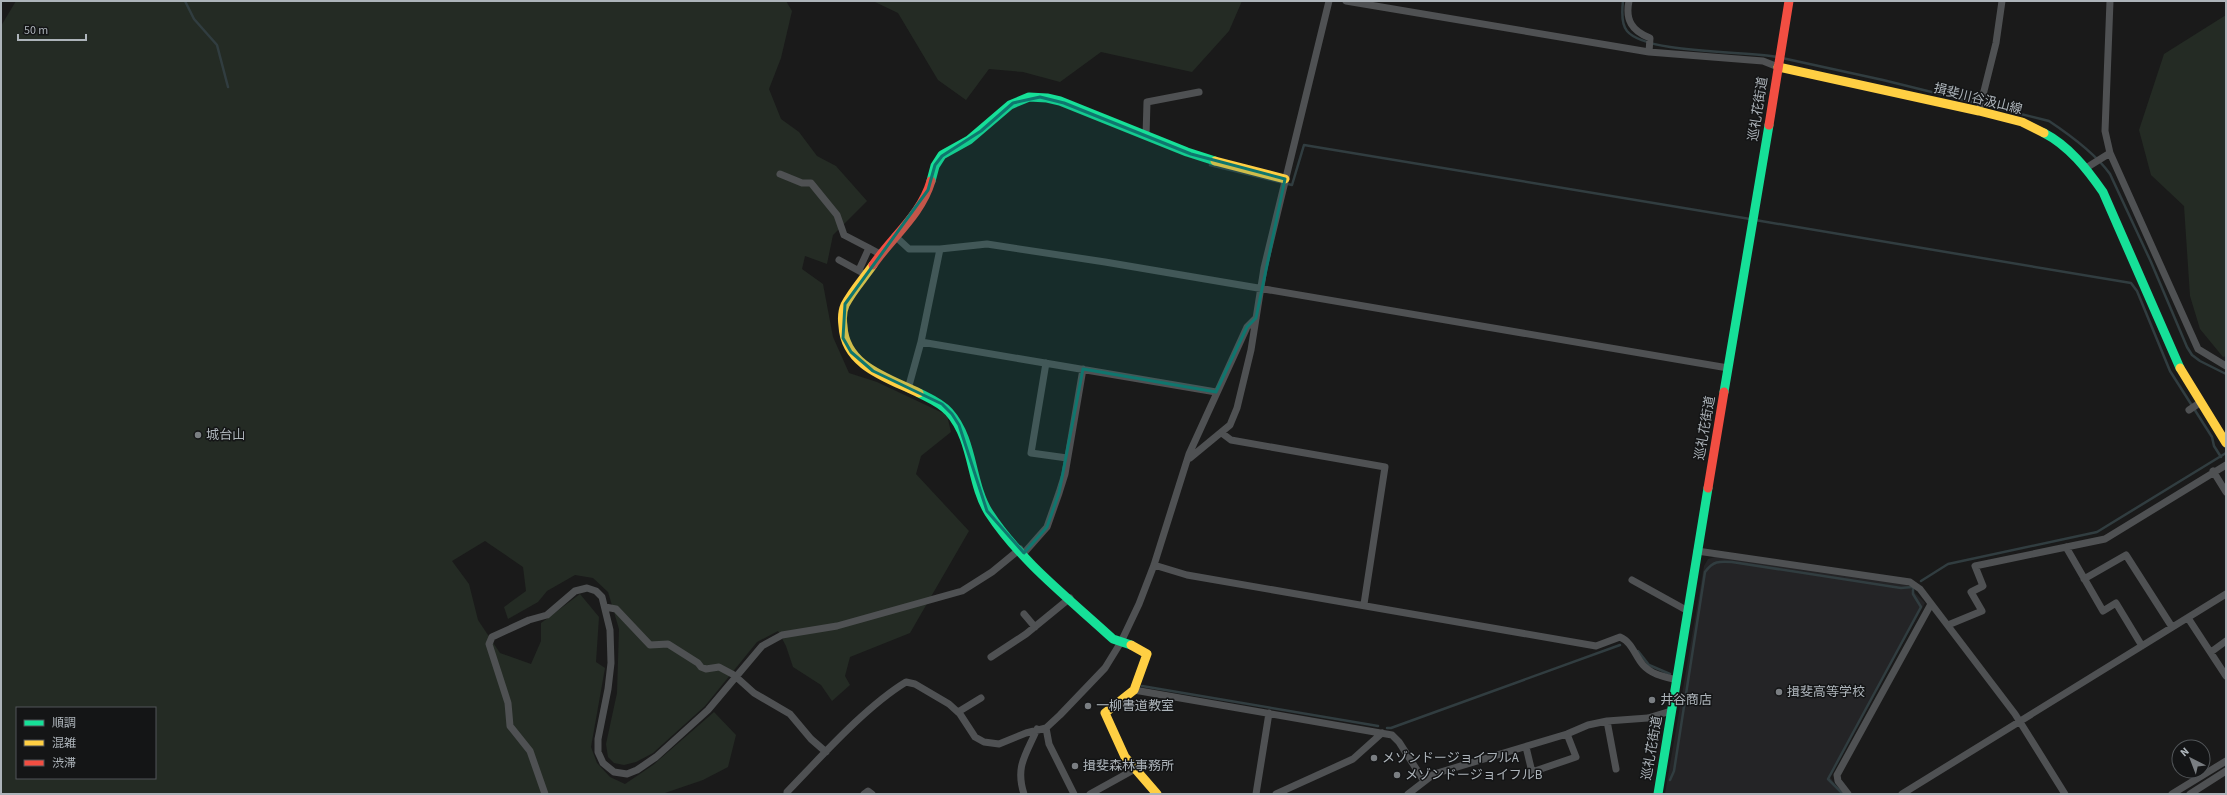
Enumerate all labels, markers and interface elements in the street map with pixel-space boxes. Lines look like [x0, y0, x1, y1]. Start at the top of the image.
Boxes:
scale bar [18, 16, 86, 42]
text: 50 m [24, 22, 48, 39]
street label: 巡礼花街道 [1744, 75, 1772, 143]
street label: 揖斐川谷汲山線 [1932, 79, 2024, 119]
street label: 巡礼花街道 [1690, 394, 1720, 462]
place label: 城台山 [206, 426, 245, 444]
marker: 城台山 [193, 430, 203, 440]
place label: 揖斐高等学校 [1787, 683, 1865, 701]
marker: 揖斐高等学校 [1774, 687, 1784, 697]
place label: 井谷商店 [1660, 691, 1712, 709]
marker: 井谷商店 [1647, 695, 1657, 705]
place label: 一柳書道教室 [1096, 697, 1174, 715]
marker: 一柳書道教室 [1083, 701, 1093, 711]
legend [16, 707, 156, 779]
street label: 巡礼花街道 [1637, 714, 1667, 782]
text: 順調 [52, 715, 76, 732]
text: 混雑 [52, 735, 76, 752]
north arrow [2171, 739, 2211, 779]
text: N [2177, 744, 2192, 760]
place label: メゾンドージョイフルA [1382, 749, 1520, 767]
marker: メゾンドージョイフルA [1369, 753, 1379, 763]
text: 渋滞 [52, 755, 76, 772]
place label: 揖斐森林事務所 [1083, 757, 1174, 775]
marker: 揖斐森林事務所 [1070, 761, 1080, 771]
place label: メゾンドージョイフルB [1405, 766, 1543, 784]
marker: メゾンドージョイフルB [1392, 770, 1402, 780]

